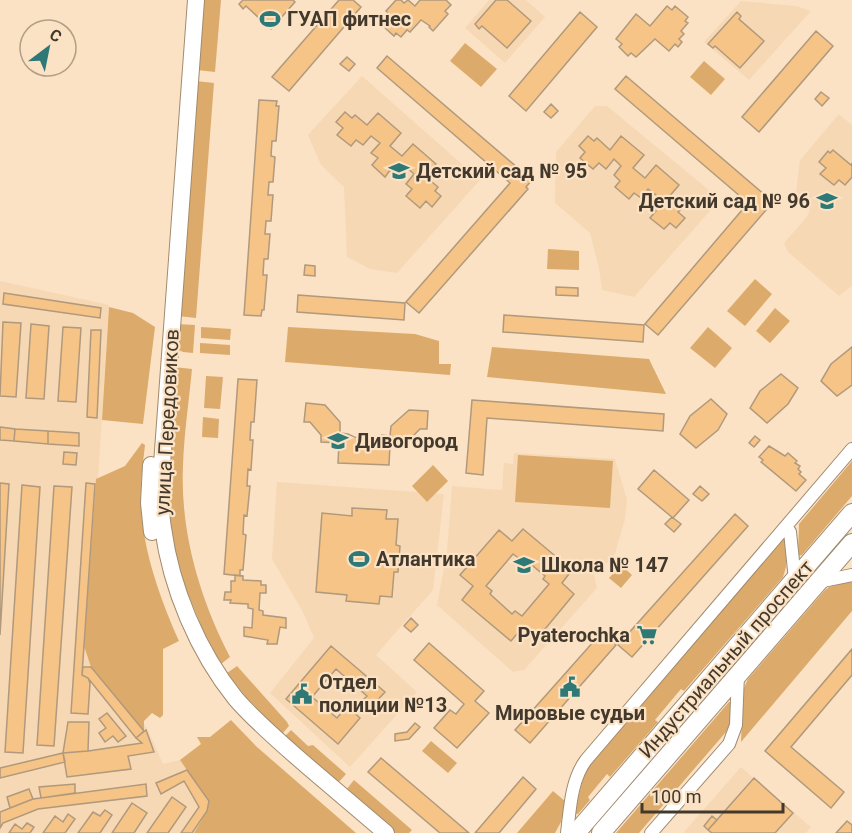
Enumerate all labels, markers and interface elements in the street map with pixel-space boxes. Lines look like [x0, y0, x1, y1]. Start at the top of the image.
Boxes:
sports icon: ГУАП фитнес [258, 7, 282, 31]
place label: ГУАП фитнес [287, 7, 411, 31]
north arrow [18, 18, 78, 78]
text: С [46, 25, 65, 47]
school or university icon: Детский сад № 95 [387, 159, 411, 183]
place label: Детский сад № 95 [416, 159, 587, 183]
place label: Детский сад № 96 [639, 189, 810, 213]
school or university icon: Детский сад № 96 [815, 189, 839, 213]
street label: улица Передовиков [150, 328, 184, 516]
school or university icon: Дивогород [326, 429, 350, 453]
place label: Дивогород [355, 429, 458, 453]
sports icon: Атлантика [347, 547, 371, 571]
place label: Атлантика [376, 547, 476, 571]
school or university icon: Школа № 147 [512, 553, 536, 577]
place label: Школа № 147 [541, 553, 669, 577]
street label: Индустриальный проспект [634, 555, 819, 763]
place label: Pyaterochka [517, 623, 630, 647]
supermarket icon: Pyaterochka [635, 623, 659, 647]
place label: Отдел полиции №13 [319, 670, 447, 717]
public building icon: Мировые судьи [558, 675, 582, 699]
public building icon: Отдел полиции №13 [290, 682, 314, 706]
place label: Мировые судьи [495, 701, 645, 725]
scale bar [642, 776, 783, 814]
text: 100 m [651, 786, 702, 807]

